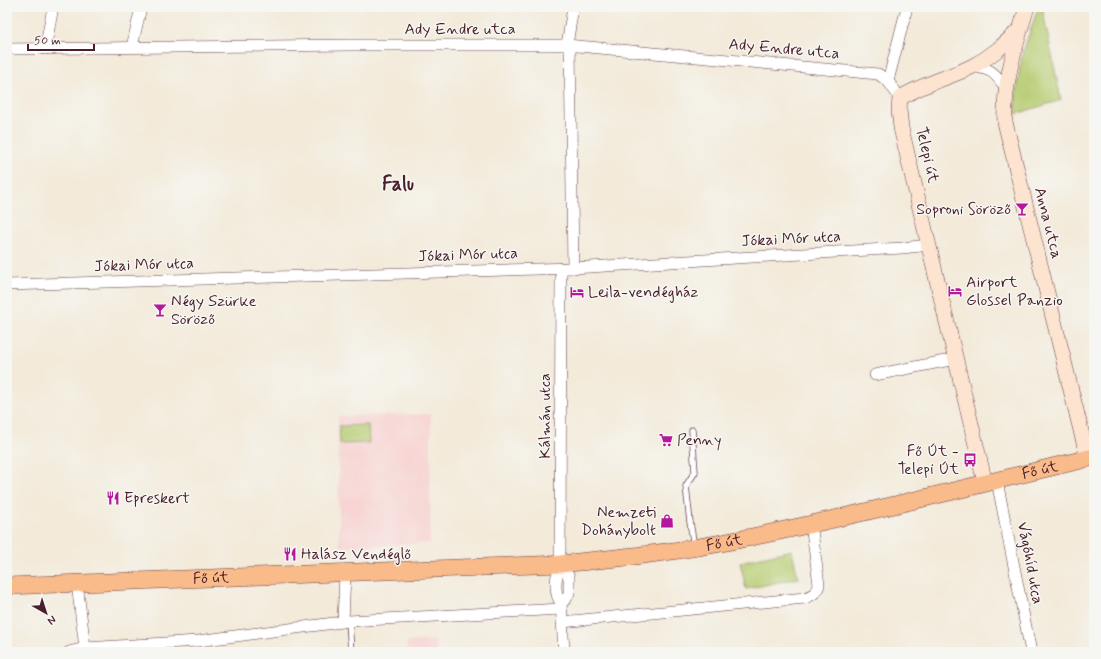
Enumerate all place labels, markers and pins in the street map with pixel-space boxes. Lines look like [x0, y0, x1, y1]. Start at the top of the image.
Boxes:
place label: Soproni Söröző [916, 199, 1011, 220]
bar icon: Soproni Söröző [1014, 201, 1030, 217]
place label: Airport Glossel Panzio [966, 272, 1063, 311]
place label: Leila-vendégház [588, 282, 699, 303]
hotel icon: Airport Glossel Panzio [947, 283, 963, 299]
hotel icon: Leila-vendégház [569, 284, 585, 300]
place label: Négy Szürke Söröző [171, 291, 257, 330]
bar icon: Négy Szürke Söröző [152, 302, 168, 318]
place label: Penny [677, 430, 722, 451]
supermarket icon: Penny [658, 432, 674, 448]
place label: Fő Út - Telepi Út [898, 441, 960, 480]
bus stop icon: Fő Út - Telepi Út [962, 452, 978, 468]
place label: Epreskert [124, 488, 190, 509]
restaurant icon: Epreskert [105, 490, 121, 506]
place label: Nemzeti Dohánybolt [581, 502, 656, 541]
shop icon: Nemzeti Dohánybolt [659, 513, 675, 529]
place label: Halász Vendéglő [301, 544, 411, 565]
restaurant icon: Halász Vendéglő [282, 546, 298, 562]

